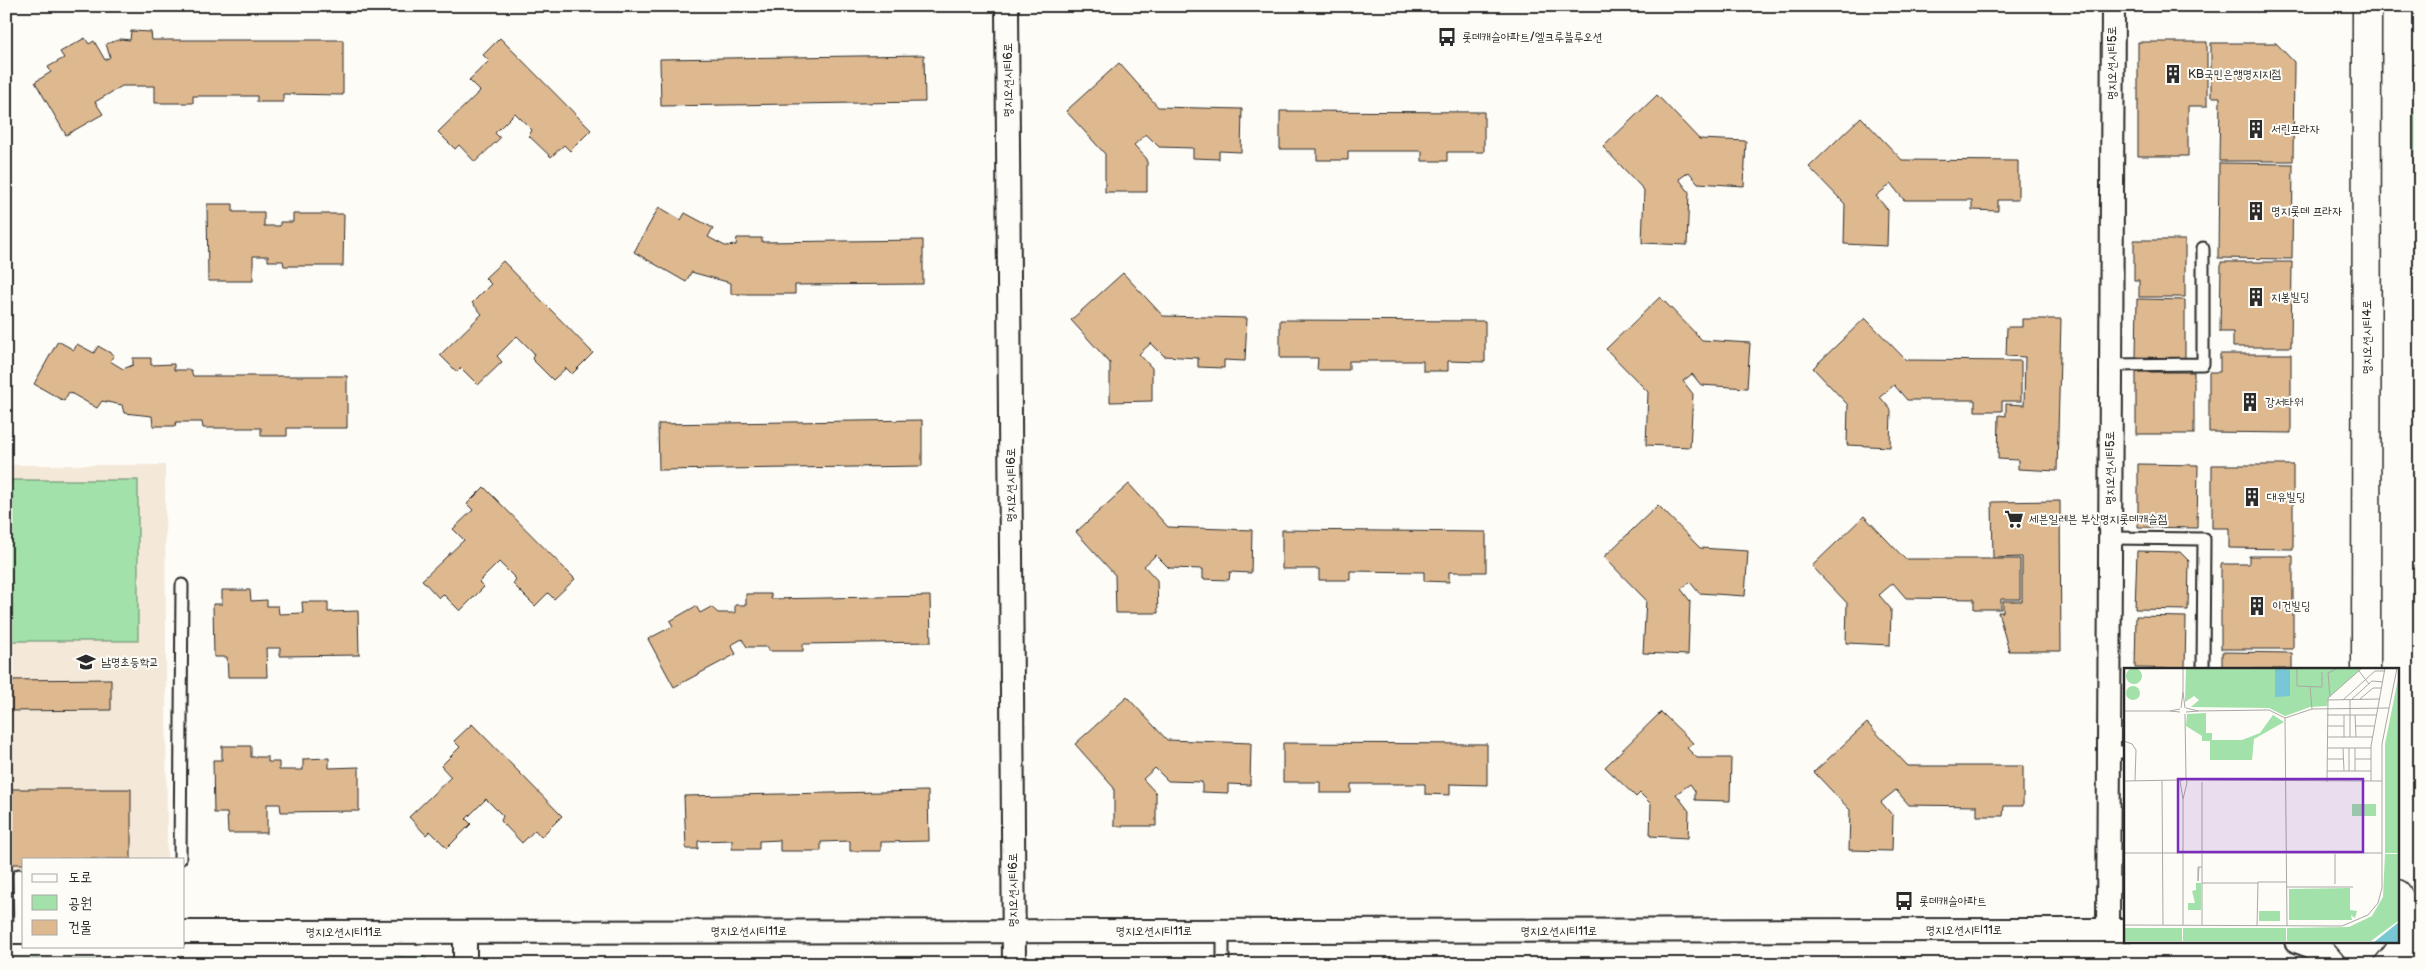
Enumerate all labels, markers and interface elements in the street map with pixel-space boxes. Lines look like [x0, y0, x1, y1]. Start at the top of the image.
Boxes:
bus stop icon: 롯데캐슬아파트/엘크루블루오션 [1436, 26, 1458, 48]
street label: 명지오션시티5로 [2105, 26, 2120, 100]
place label: 롯데캐슬아파트/엘크루블루오션 [1462, 30, 1603, 45]
street label: 명지오션시티6로 [1001, 43, 1016, 117]
building icon: KB국민은행명지지점 [2162, 63, 2184, 85]
place label: KB국민은행명지지점 [2188, 67, 2281, 82]
building icon: 서린프라자 [2245, 118, 2267, 140]
place label: 서린프라자 [2271, 122, 2320, 137]
building icon: 명지롯데 프라자 [2245, 200, 2267, 222]
place label: 명지롯데 프라자 [2271, 204, 2342, 219]
building icon: 지봉빌딩 [2245, 286, 2267, 308]
place label: 지봉빌딩 [2271, 290, 2310, 305]
street label: 명지오션시티4로 [2360, 300, 2375, 374]
building icon: 강서타워 [2239, 391, 2261, 413]
place label: 강서타워 [2265, 395, 2304, 410]
street label: 명지오션시티5로 [2103, 431, 2118, 505]
street label: 명지오션시티6로 [1004, 448, 1019, 522]
building icon: 대유빌딩 [2241, 486, 2263, 508]
place label: 대유빌딩 [2267, 490, 2306, 505]
supermarket icon: 세븐일레븐 부산명지롯데캐슬점 [2003, 508, 2025, 530]
place label: 세븐일레븐 부산명지롯데캐슬점 [2029, 512, 2167, 527]
building icon: 이건빌딩 [2246, 595, 2268, 617]
place label: 이건빌딩 [2272, 599, 2311, 614]
school or university icon: 남명초등학교 [75, 651, 97, 673]
place label: 남명초등학교 [101, 655, 159, 670]
inset map [2124, 668, 2398, 942]
street label: 명지오션시티6로 [1006, 853, 1021, 927]
legend [22, 858, 185, 948]
text: 도로 [68, 868, 92, 887]
bus stop icon: 롯데캐슬아파트 [1893, 890, 1915, 912]
text: 공원 [68, 894, 92, 913]
place label: 롯데캐슬아파트 [1919, 894, 1987, 909]
text: 건물 [68, 918, 92, 937]
street label: 명지오션시티11로 [1926, 923, 2002, 938]
street label: 명지오션시티11로 [711, 924, 787, 939]
street label: 명지오션시티11로 [1116, 924, 1192, 939]
street label: 명지오션시티11로 [1521, 924, 1597, 939]
street label: 명지오션시티11로 [306, 925, 382, 940]

